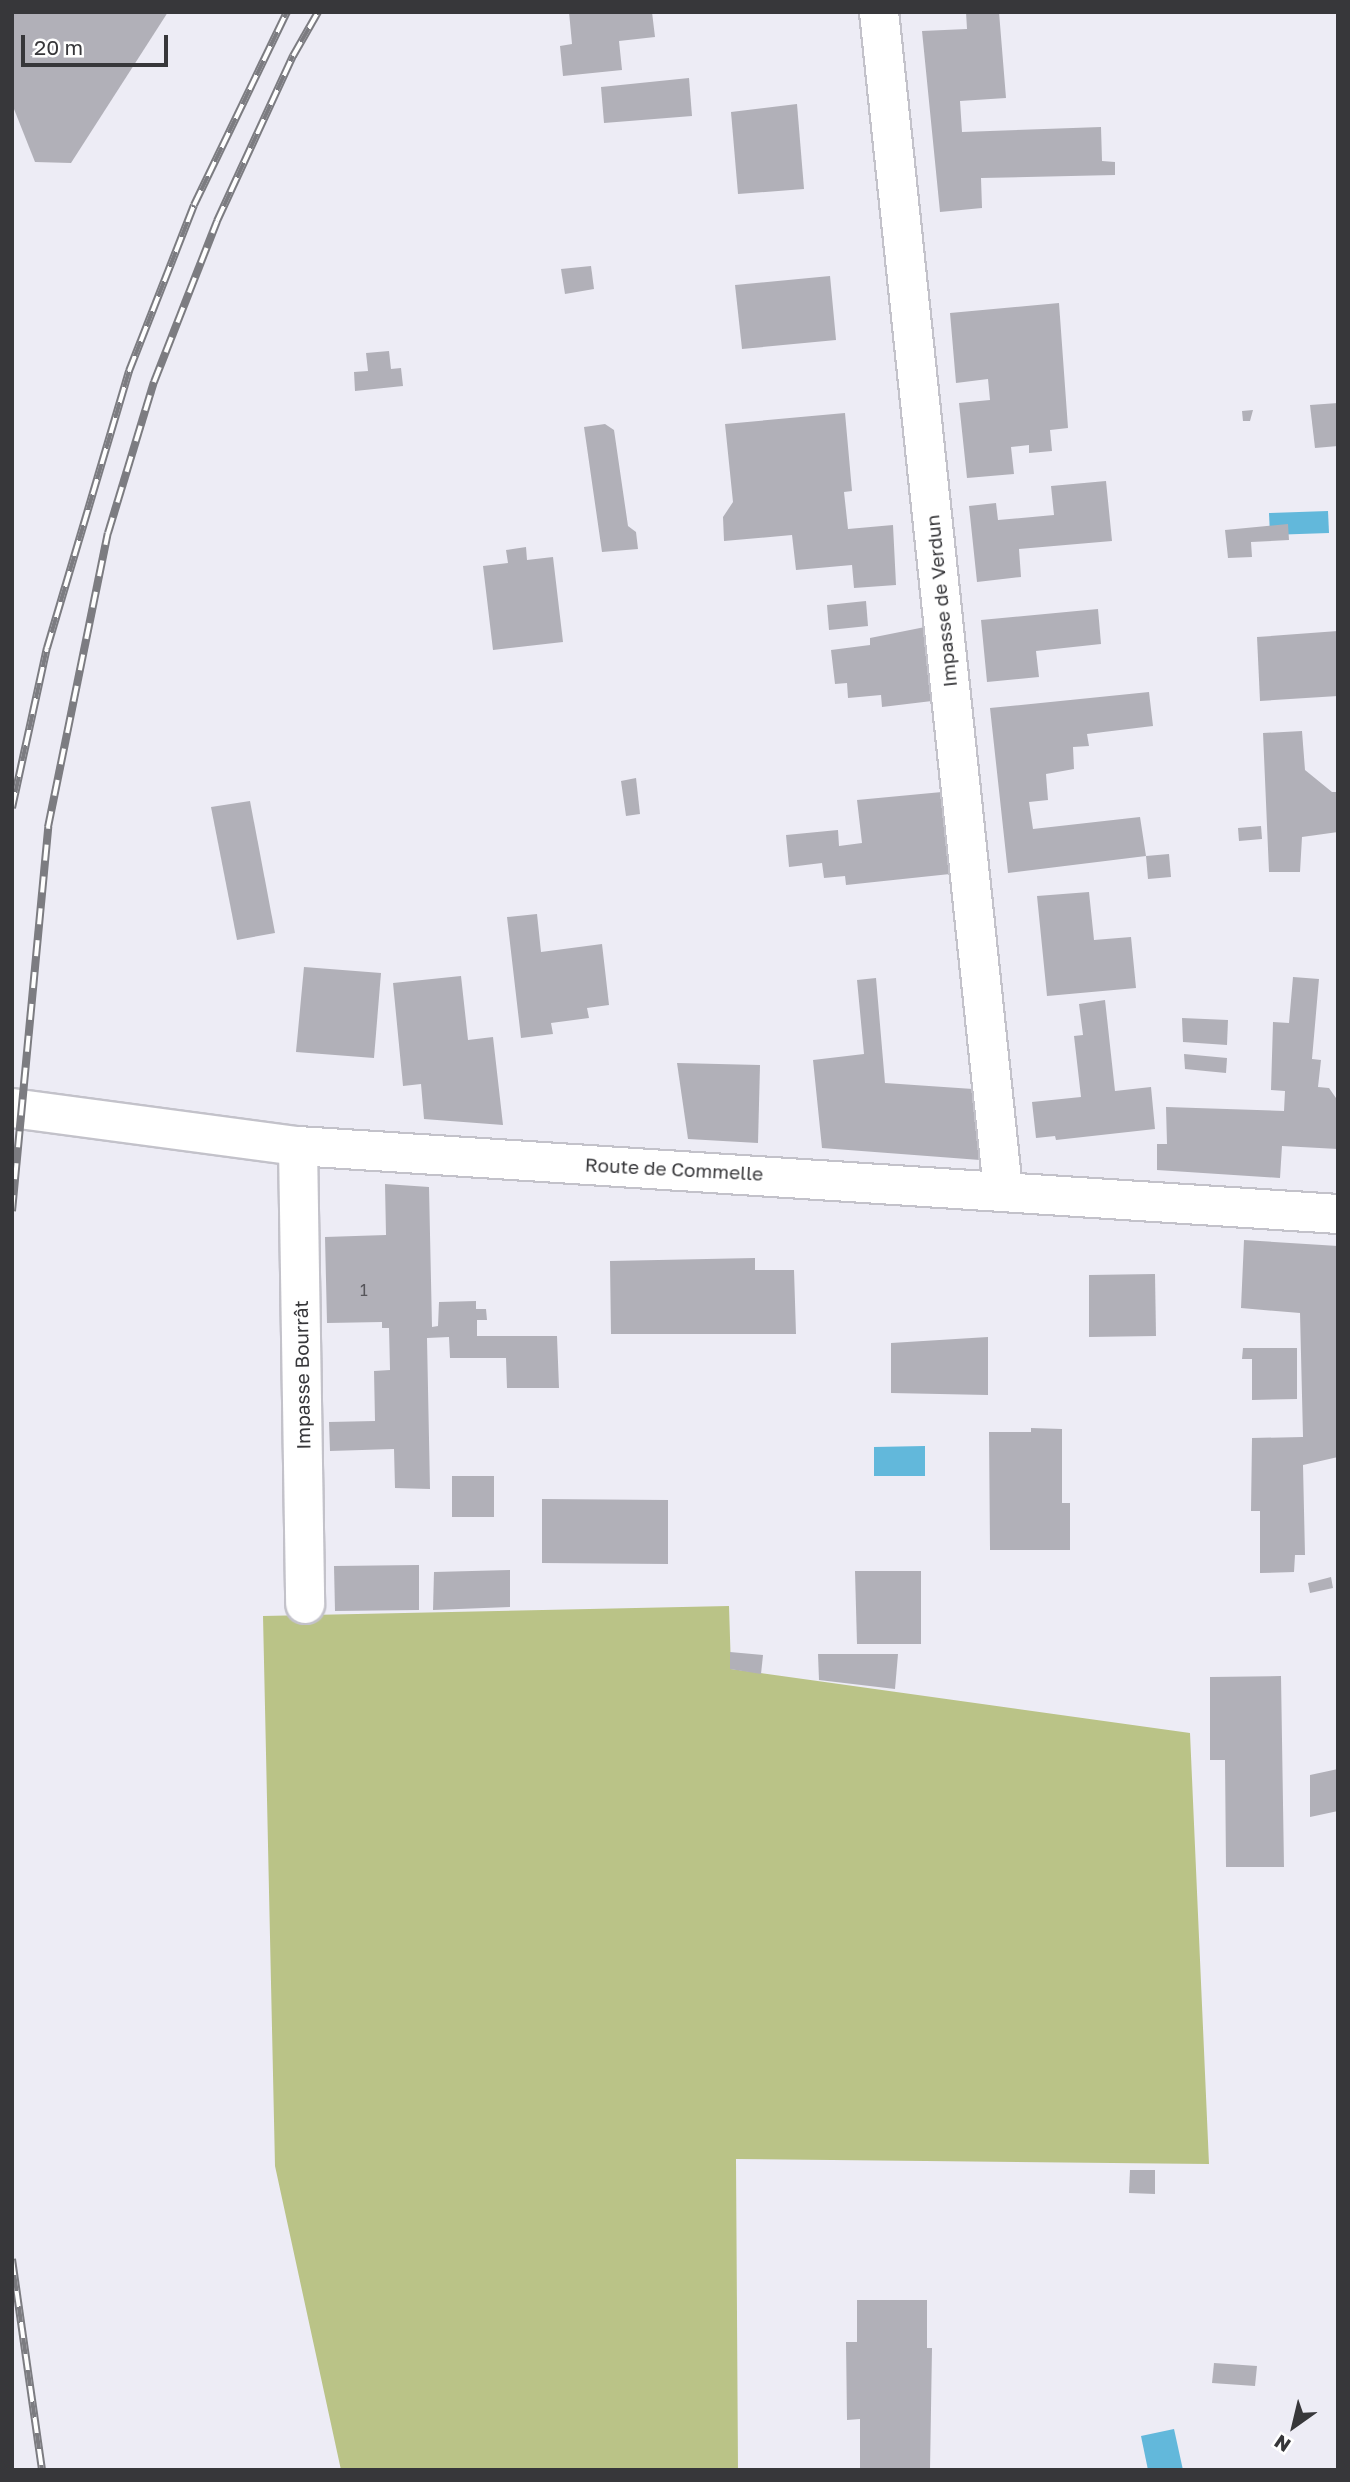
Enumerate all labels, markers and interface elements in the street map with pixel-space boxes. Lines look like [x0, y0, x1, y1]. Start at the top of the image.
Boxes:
scale bar [24, 21, 172, 65]
text: 20 m [34, 34, 83, 60]
street label: Impasse de Verdun [921, 514, 961, 688]
street label: Route de Commelle [584, 1153, 764, 1185]
house number: 1 [360, 1280, 368, 1300]
street label: Impasse Bourrât [289, 1300, 315, 1450]
north arrow [1259, 2391, 1329, 2461]
text: N [1270, 2430, 1294, 2457]

